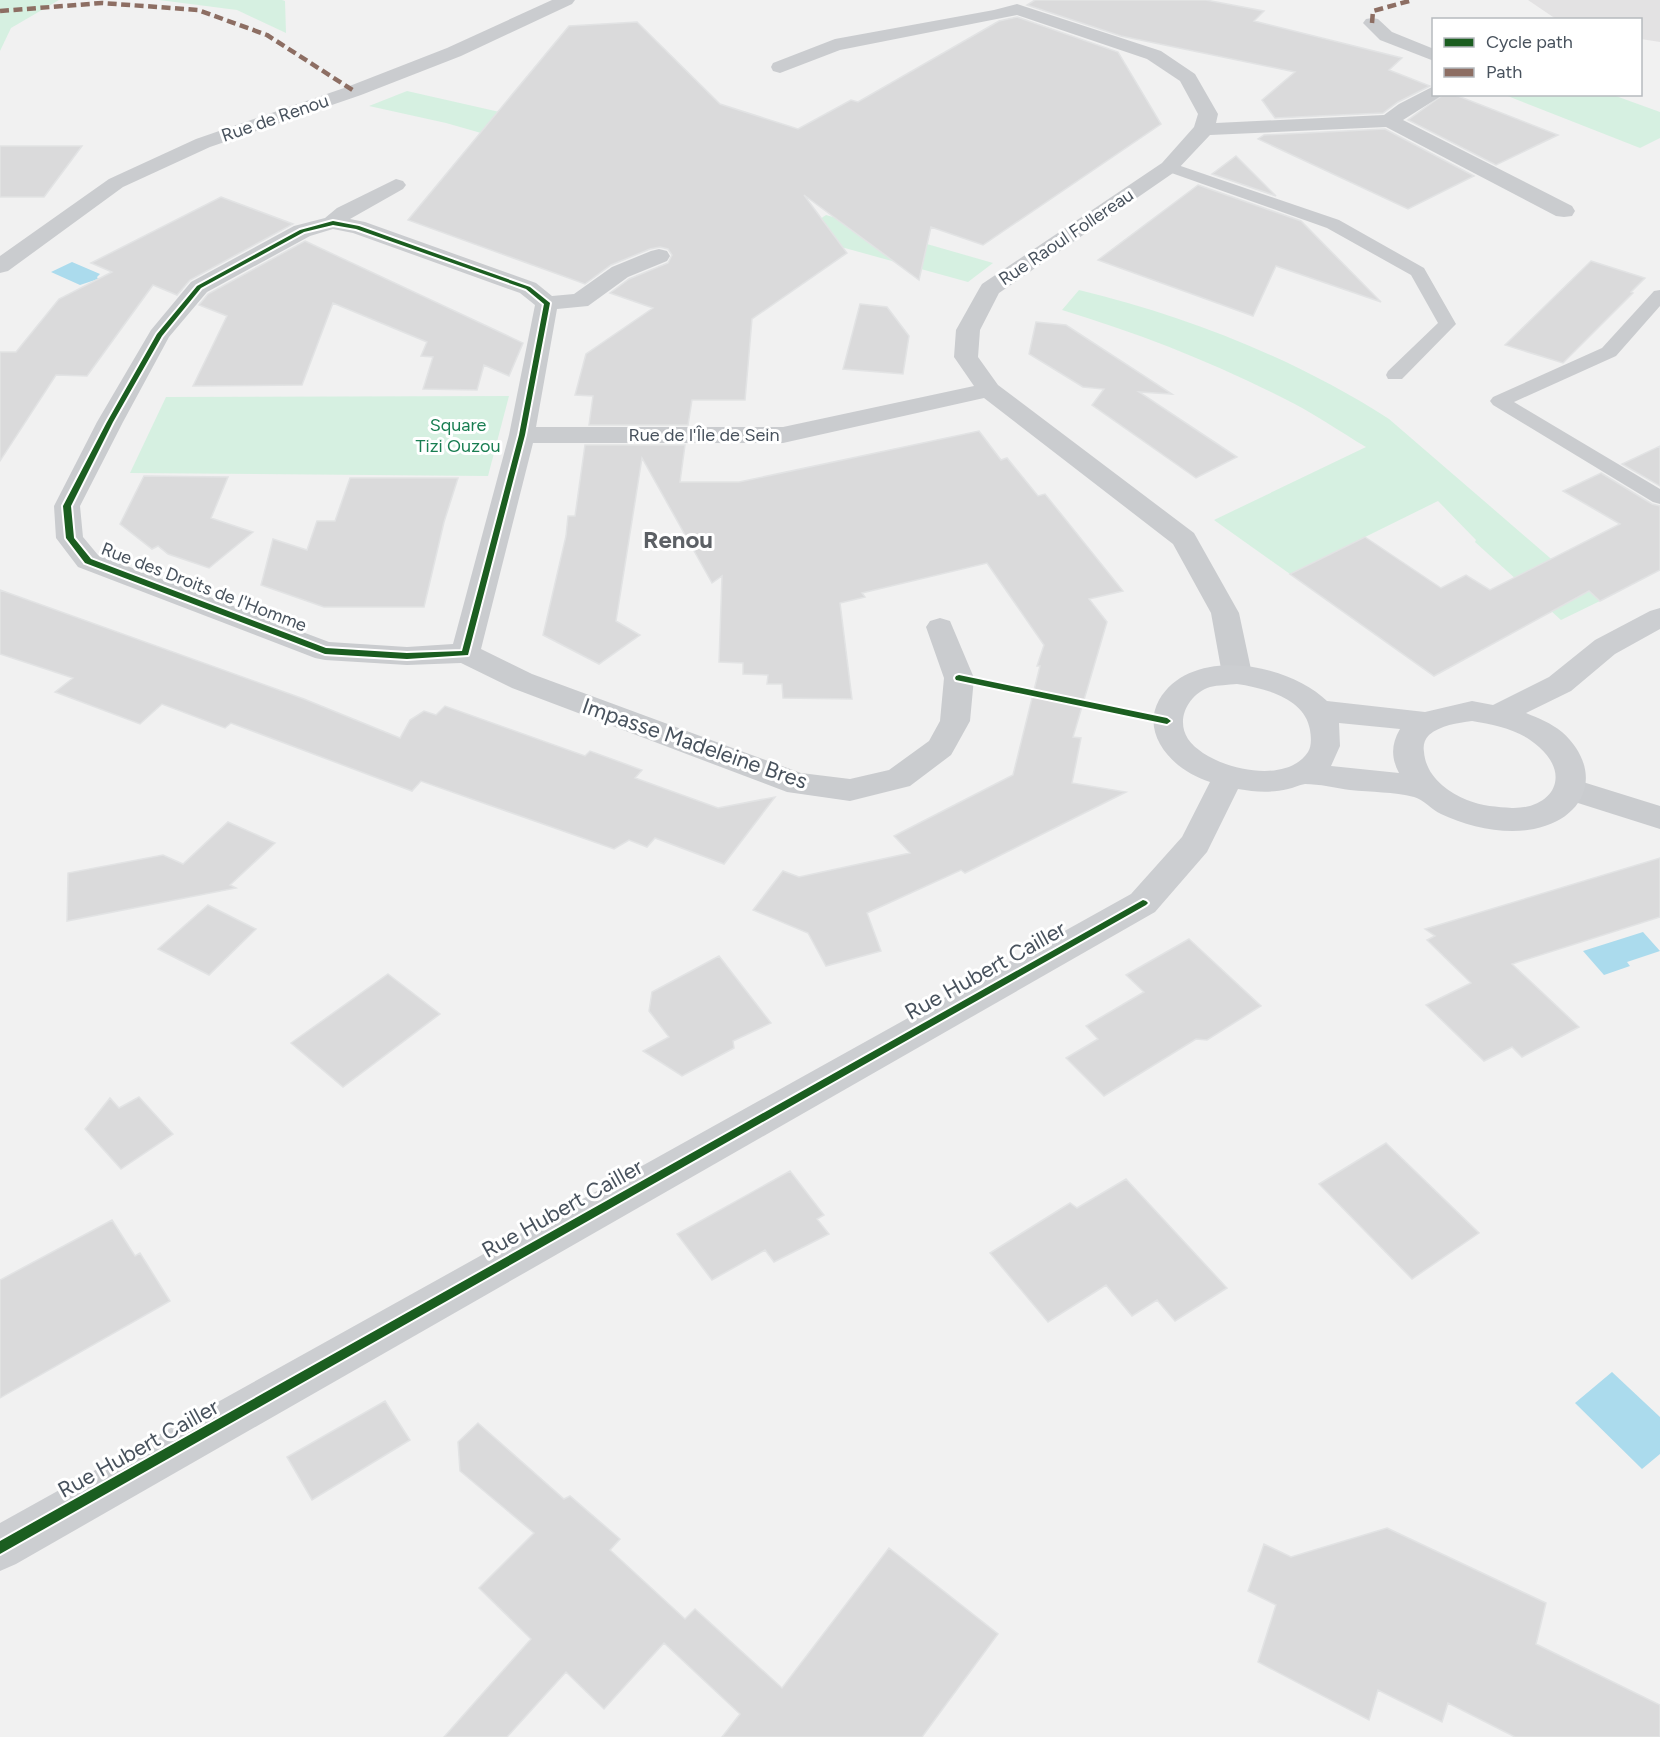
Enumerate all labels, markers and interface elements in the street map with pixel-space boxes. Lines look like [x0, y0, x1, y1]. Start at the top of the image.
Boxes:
legend [1432, 18, 1642, 96]
text: Cycle path [1486, 31, 1573, 53]
text: Path [1486, 61, 1522, 83]
street label: Rue de Renou [218, 89, 332, 147]
street label: Rue Raoul Follereau [994, 184, 1138, 290]
park label: Square Tizi Ouzou [416, 414, 500, 457]
street label: Rue de l'Île de Sein [628, 424, 780, 446]
district label: Renou [643, 525, 713, 554]
street label: Rue des Droits de l'Homme [98, 538, 310, 636]
street label: Impasse Madeleine Bres [579, 692, 811, 795]
street label: Rue Hubert Cailler [900, 915, 1071, 1026]
street label: Rue Hubert Cailler [477, 1153, 648, 1264]
street label: Rue Hubert Cailler [53, 1393, 224, 1504]

